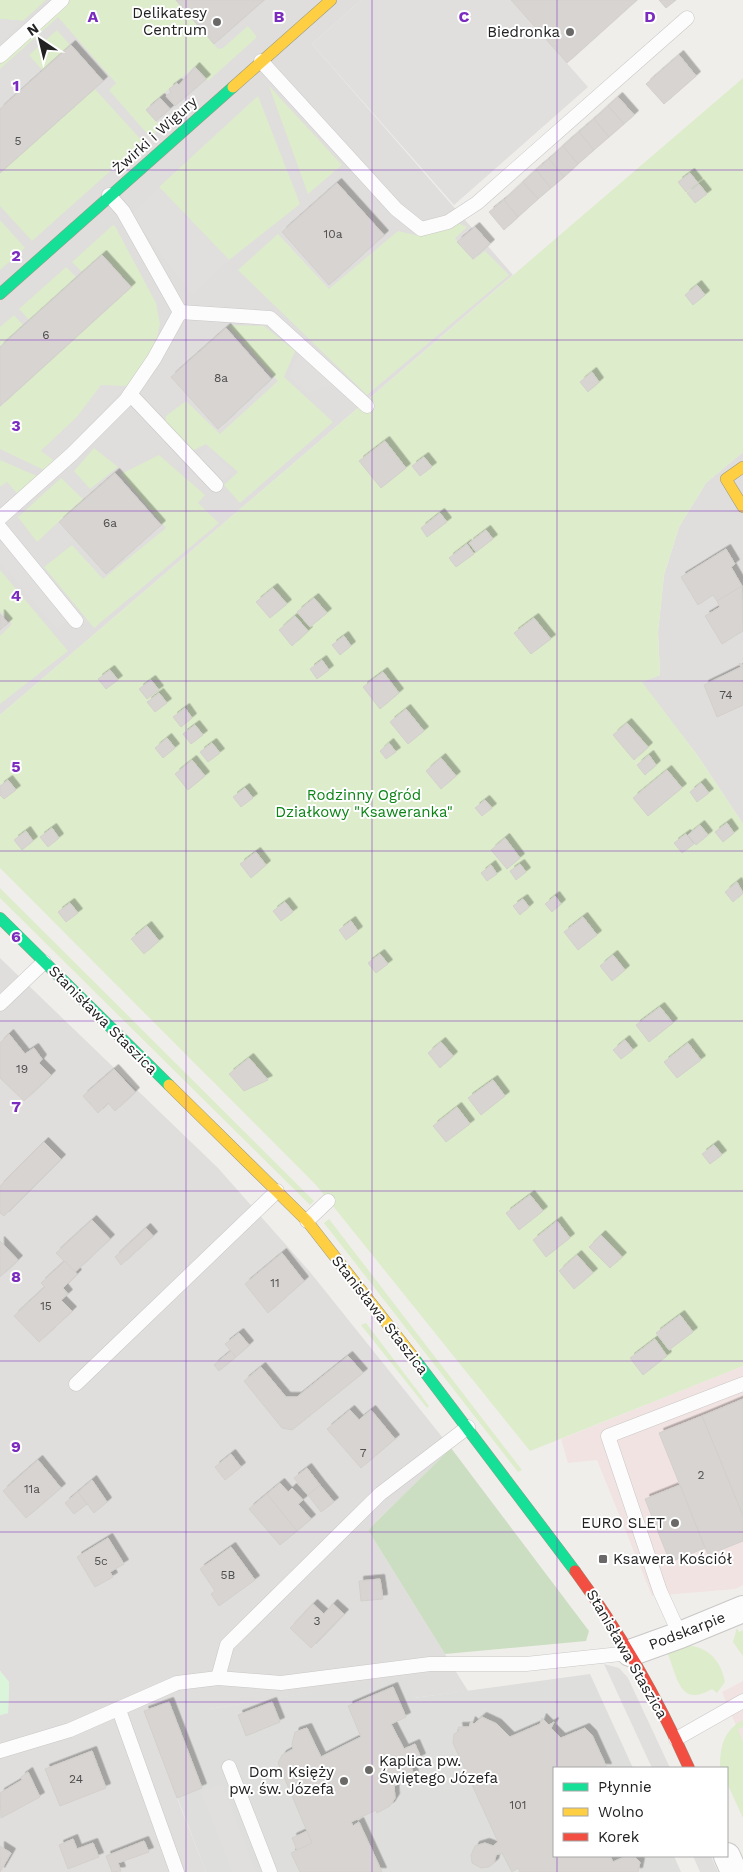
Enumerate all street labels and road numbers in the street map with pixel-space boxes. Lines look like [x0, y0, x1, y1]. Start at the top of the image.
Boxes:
street label: Żwirki i Wigury [109, 92, 201, 178]
street label: Stanisława Staszica [45, 962, 161, 1078]
street label: Stanisława Staszica [328, 1252, 432, 1379]
street label: Stanisława Staszica [583, 1586, 672, 1722]
street label: Podskarpie [646, 1608, 728, 1654]

